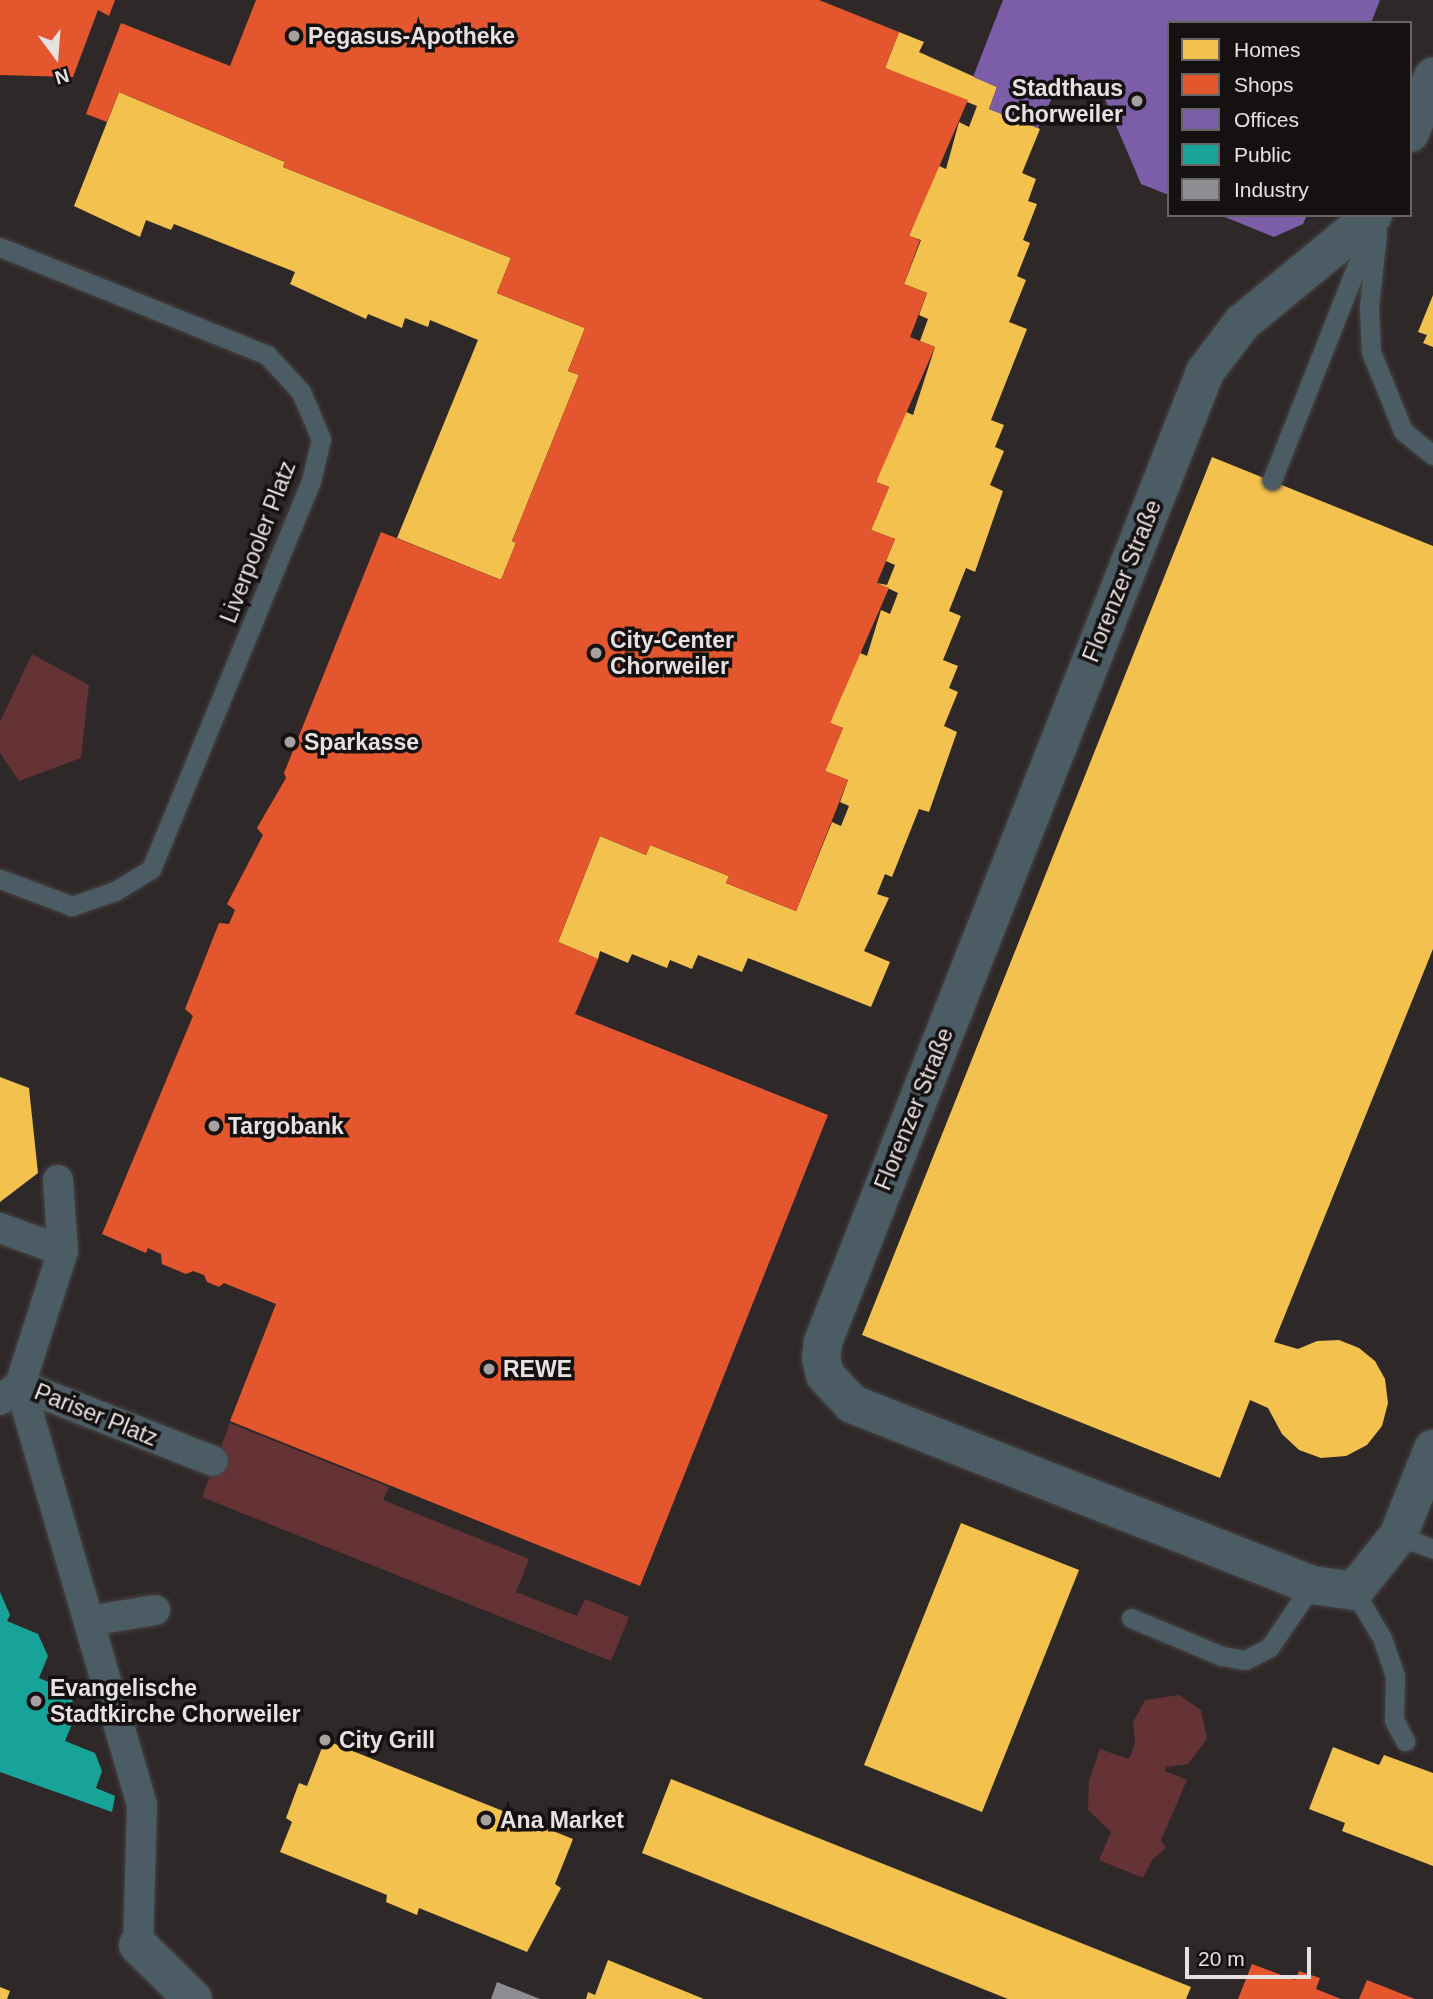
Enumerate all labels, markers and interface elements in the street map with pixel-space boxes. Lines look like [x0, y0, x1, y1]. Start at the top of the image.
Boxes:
north arrow [21, 21, 91, 91]
legend [1167, 21, 1412, 217]
place label: Pegasus-Apotheke [308, 22, 515, 50]
marker: Pegasus-Apotheke [286, 28, 302, 44]
text: Homes [1234, 38, 1301, 61]
text: N [52, 65, 71, 89]
text: Shops [1234, 73, 1294, 96]
place label: Stadthaus Chorweiler [1004, 74, 1123, 128]
marker: Stadthaus Chorweiler [1129, 93, 1145, 109]
text: Offices [1234, 108, 1299, 131]
text: Public [1234, 143, 1291, 166]
text: Industry [1234, 178, 1309, 201]
street label: Liverpooler Platz [214, 457, 302, 627]
street label: Florenzer Straße [1077, 496, 1167, 666]
place label: City-Center Chorweiler [610, 626, 734, 680]
marker: City-Center Chorweiler [588, 645, 604, 661]
place label: Sparkasse [304, 728, 419, 756]
marker: Sparkasse [282, 734, 298, 750]
street label: Florenzer Straße [869, 1024, 959, 1194]
place label: Targobank [228, 1112, 344, 1140]
marker: Targobank [206, 1118, 222, 1134]
place label: REWE [503, 1355, 572, 1383]
marker: REWE [481, 1361, 497, 1377]
street label: Pariser Platz [30, 1378, 162, 1452]
place label: Evangelische Stadtkirche Chorweiler [50, 1674, 301, 1728]
marker: Evangelische Stadtkirche Chorweiler [28, 1693, 44, 1709]
place label: City Grill [339, 1726, 435, 1754]
marker: City Grill [317, 1732, 333, 1748]
place label: Ana Market [500, 1806, 624, 1834]
marker: Ana Market [478, 1812, 494, 1828]
scale bar [1188, 1932, 1314, 1976]
text: 20 m [1198, 1947, 1245, 1970]

